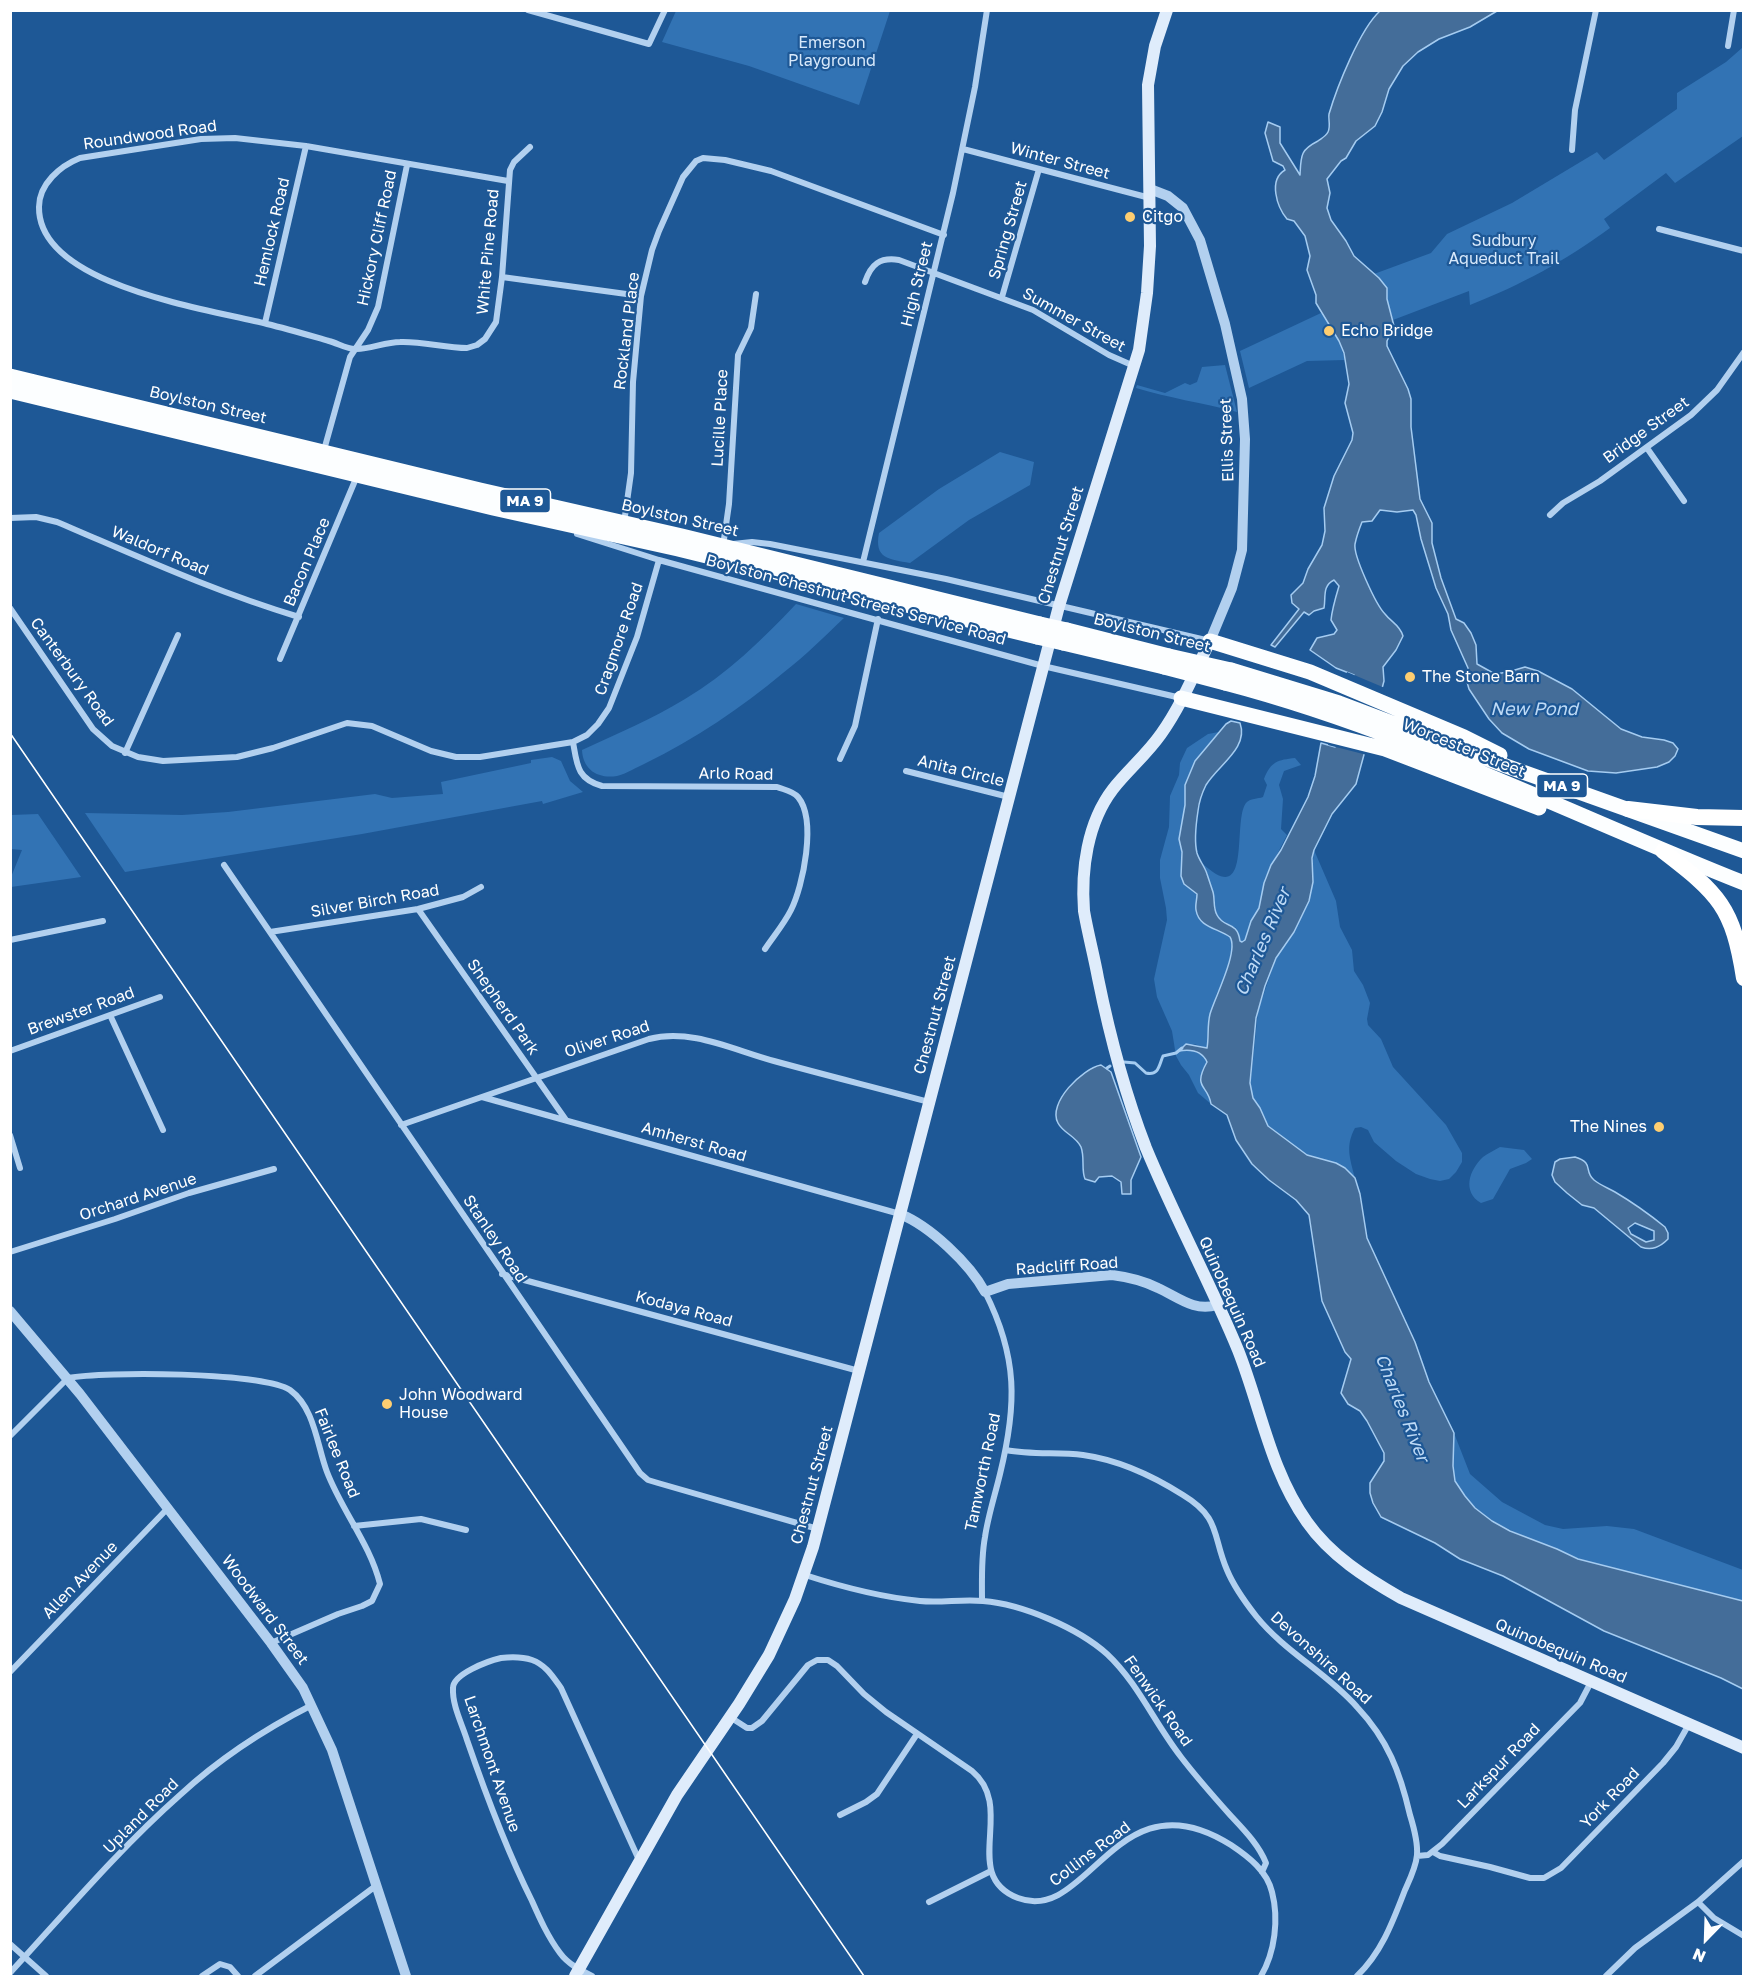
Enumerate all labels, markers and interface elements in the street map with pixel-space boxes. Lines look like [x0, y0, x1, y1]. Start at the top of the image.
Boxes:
park label: Emerson Playground [788, 33, 876, 71]
street label: Roundwood Road [82, 116, 218, 154]
street label: Winter Street [1008, 138, 1112, 184]
street label: Hickory Cliff Road [353, 168, 401, 308]
street label: Hemlock Road [250, 176, 294, 288]
street label: Spring Street [985, 178, 1031, 282]
street label: White Pine Road [473, 188, 503, 316]
place label: Citgo [1142, 207, 1183, 227]
marker: Citgo [1123, 210, 1137, 224]
park label: Sudbury Aqueduct Trail [1448, 231, 1560, 269]
street label: High Street [897, 239, 937, 329]
street label: Rockland Place [610, 271, 644, 391]
street label: Summer Street [1019, 284, 1129, 356]
place label: Echo Bridge [1341, 321, 1433, 341]
marker: Echo Bridge [1322, 324, 1336, 338]
street label: Lucille Place [708, 369, 732, 467]
street label: Boylston Street [147, 382, 269, 428]
street label: Bridge Street [1599, 392, 1693, 468]
street label: Ellis Street [1216, 398, 1238, 482]
street label: Chestnut Street [1034, 484, 1088, 606]
road number: MA 9 [500, 489, 550, 513]
street label: Boylston Street [619, 495, 741, 541]
street label: Bacon Place [280, 515, 334, 609]
street label: Waldorf Road [108, 522, 212, 580]
street label: Boylston-Chestnut Streets Service Road [704, 551, 1008, 649]
street label: Cragmore Road [591, 580, 647, 698]
street label: Boylston Street [1092, 609, 1212, 657]
street label: Canterbury Road [26, 614, 118, 730]
place label: The Stone Barn [1422, 667, 1540, 687]
marker: The Stone Barn [1403, 670, 1417, 684]
water label: New Pond [1490, 698, 1578, 720]
street label: Worcester Street [1400, 715, 1528, 781]
street label: Anita Circle [916, 751, 1006, 791]
street label: Arlo Road [698, 764, 774, 784]
road number: MA 9 [1536, 774, 1588, 798]
street label: Silver Birch Road [309, 880, 441, 922]
water label: Charles River [1231, 885, 1295, 999]
street label: Chestnut Street [910, 954, 960, 1076]
street label: Shepherd Park [463, 955, 543, 1059]
street label: Brewster Road [25, 983, 137, 1039]
street label: Oliver Road [562, 1016, 652, 1062]
place label: The Nines [1570, 1117, 1647, 1137]
street label: Amherst Road [639, 1118, 749, 1166]
marker: The Nines [1652, 1120, 1666, 1134]
street label: Orchard Avenue [77, 1169, 199, 1225]
street label: Stanley Road [459, 1192, 531, 1286]
street label: Quinobequin Road [1195, 1234, 1269, 1370]
street label: Radcliff Road [1015, 1253, 1119, 1279]
street label: Kodaya Road [633, 1287, 735, 1331]
water label: Charles River [1370, 1351, 1434, 1465]
place label: John Woodward House [399, 1385, 523, 1423]
marker: John Woodward House [380, 1397, 394, 1411]
street label: Fairlee Road [310, 1405, 364, 1501]
street label: Tamworth Road [961, 1411, 1005, 1533]
street label: Chestnut Street [787, 1424, 837, 1546]
street label: Allen Avenue [38, 1537, 122, 1623]
street label: Woodward Street [217, 1551, 313, 1669]
street label: Devonshire Road [1266, 1608, 1376, 1708]
street label: Quinobequin Road [1492, 1615, 1630, 1687]
street label: Fenwick Road [1120, 1652, 1196, 1750]
street label: Larchmont Avenue [460, 1693, 524, 1835]
street label: Larkspur Road [1454, 1719, 1544, 1813]
street label: York Road [1576, 1764, 1644, 1832]
street label: Upland Road [99, 1774, 183, 1858]
street label: Collins Road [1046, 1817, 1134, 1891]
north arrow [1676, 1909, 1736, 1969]
text: N [1689, 1944, 1708, 1967]

